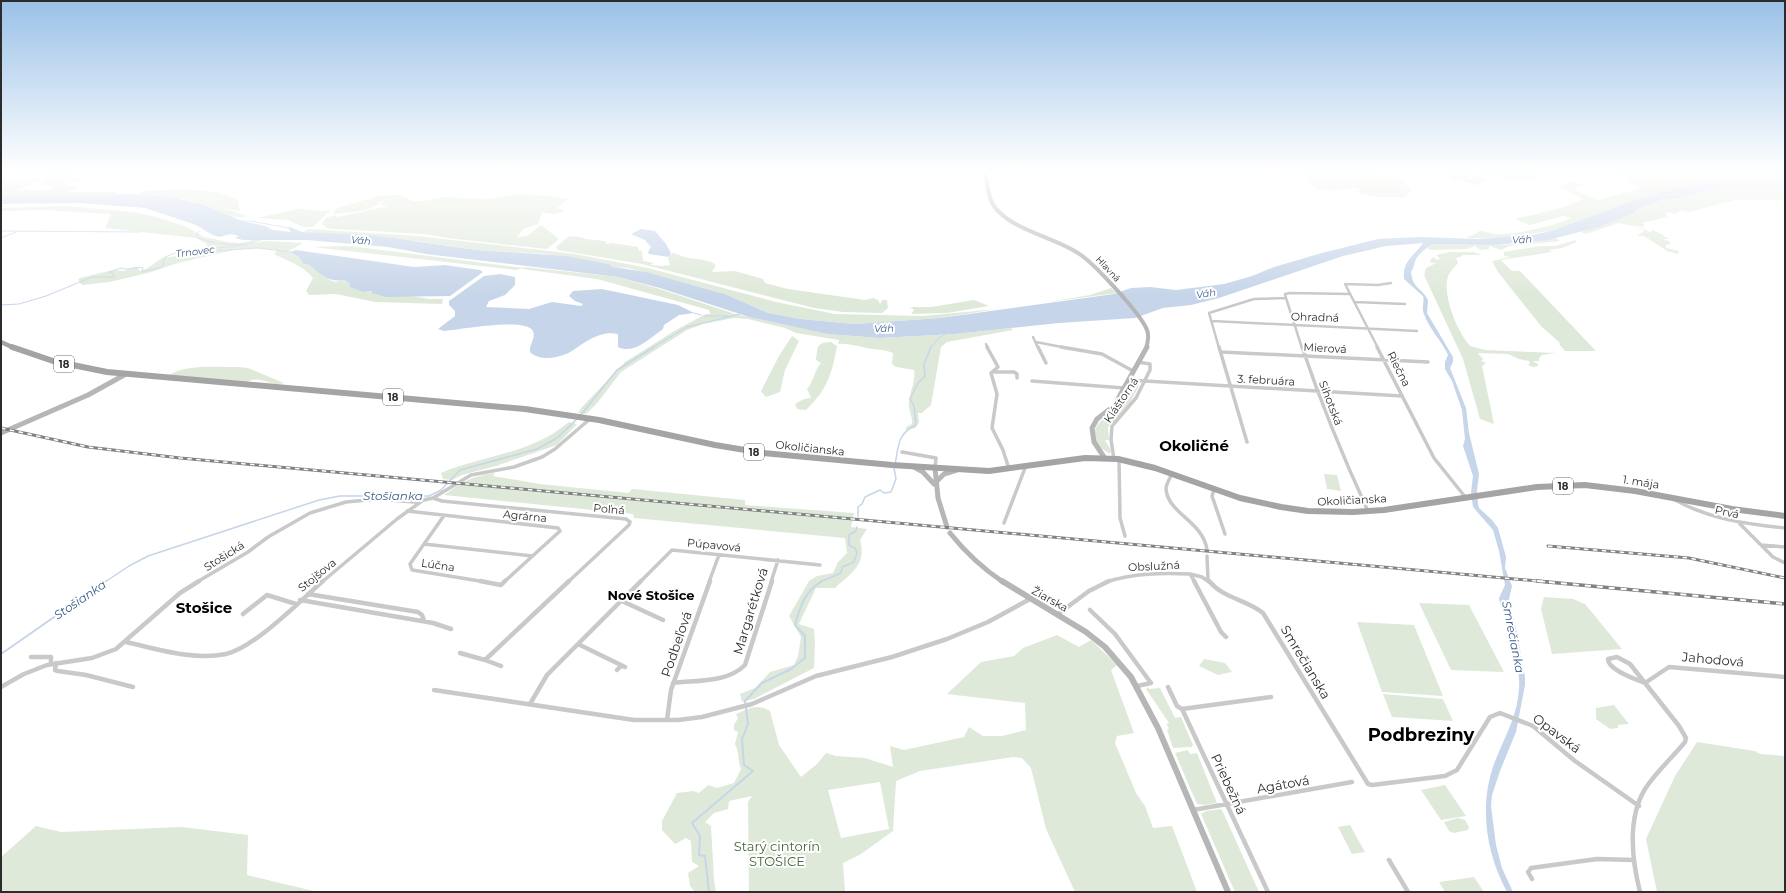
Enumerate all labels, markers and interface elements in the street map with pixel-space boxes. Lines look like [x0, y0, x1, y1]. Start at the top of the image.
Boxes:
water label: Váh [1512, 232, 1533, 247]
water label: Váh [350, 233, 372, 248]
water label: Trnovec [175, 243, 216, 260]
street label: Hlavná [1094, 253, 1123, 284]
water label: Váh [1195, 285, 1217, 301]
street label: Ohradná [1291, 309, 1339, 325]
water label: Váh [874, 322, 894, 335]
street label: Mierová [1303, 340, 1347, 356]
street label: Riečna [1384, 349, 1414, 389]
road number: 18 [54, 356, 74, 372]
street label: 3. februára [1237, 371, 1295, 389]
street label: Kláštorná [1101, 375, 1141, 425]
street label: Sihotská [1316, 379, 1346, 427]
road number: 18 [383, 389, 403, 405]
district label: Okoličné [1159, 436, 1229, 455]
street label: Okoličianska [775, 437, 845, 459]
road number: 18 [744, 444, 764, 460]
street label: 1. mája [1622, 472, 1660, 492]
road number: 18 [1553, 478, 1573, 494]
water label: Stošianka [363, 488, 423, 503]
street label: Okoličianska [1317, 491, 1387, 509]
street label: Poľná [593, 501, 625, 517]
street label: Prvá [1714, 503, 1740, 521]
street label: Agrárna [502, 507, 548, 525]
street label: Púpavová [686, 535, 742, 555]
street label: Stošická [201, 538, 247, 574]
street label: Stojšova [295, 555, 339, 595]
street label: Lúčna [420, 556, 456, 574]
street label: Obslužná [1128, 558, 1180, 574]
street label: Margarétková [729, 566, 771, 656]
water label: Stošianka [51, 577, 109, 623]
street label: Žiarska [1029, 583, 1071, 615]
district label: Nové Stošice [607, 587, 695, 603]
district label: Stošice [176, 598, 232, 617]
water label: Smrečianka [1499, 600, 1528, 674]
street label: Podbeľová [657, 609, 695, 679]
street label: Smrečianska [1278, 622, 1334, 702]
street label: Jahodová [1680, 648, 1745, 670]
street label: Opavská [1530, 710, 1584, 756]
district label: Podbreziny [1368, 724, 1475, 746]
street label: Priebežná [1208, 751, 1250, 817]
street label: Agátová [1255, 771, 1311, 797]
park label: Starý cintorín STOŠICE [734, 838, 820, 869]

